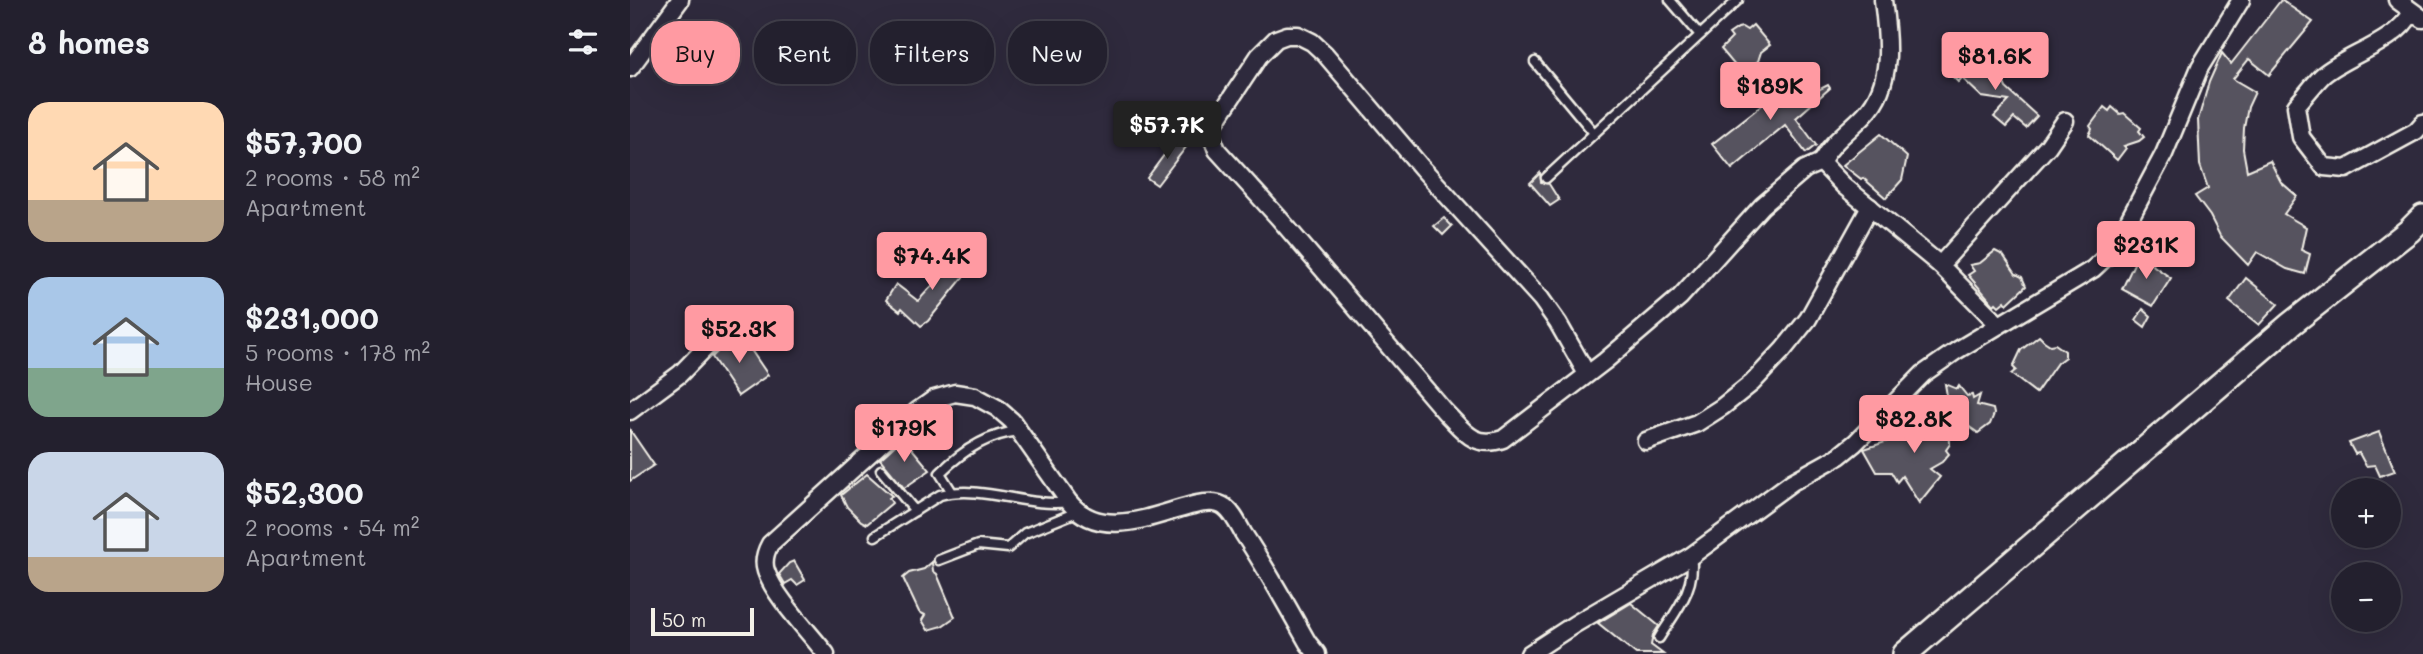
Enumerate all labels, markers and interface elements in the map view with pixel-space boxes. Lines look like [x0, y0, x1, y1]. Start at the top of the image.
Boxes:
chip: Buy [651, 21, 740, 84]
chip: Rent [754, 21, 856, 84]
chip: Filters [870, 21, 994, 84]
chip: New [1008, 21, 1107, 84]
text: 8 homes [28, 22, 150, 62]
icon: filters [564, 23, 602, 61]
pin: $81.6K [1938, 32, 2052, 92]
text: $81.6K [1958, 40, 2032, 70]
pin: $189K [1721, 62, 1819, 122]
text: $189K [1736, 70, 1804, 100]
pin: $57.7K [1110, 102, 1224, 161]
text: $57.7K [1129, 109, 1205, 139]
text: $57,700 [245, 122, 362, 162]
icon: home [84, 130, 168, 214]
text: 2 rooms · 58 m² [245, 162, 420, 192]
text: Apartment [245, 192, 367, 222]
pin: $231K [2097, 222, 2195, 281]
text: $231K [2113, 229, 2179, 259]
pin: $74.4K [875, 232, 989, 292]
text: $74.4K [893, 240, 971, 270]
text: $231,000 [245, 297, 379, 337]
icon: home [84, 305, 168, 389]
pin: $52.3K [682, 306, 796, 365]
text: $52.3K [701, 313, 777, 343]
text: 5 rooms · 178 m² [245, 337, 430, 367]
text: House [245, 367, 313, 397]
pin: $82.8K [1857, 396, 1971, 455]
text: $82.8K [1875, 403, 1953, 433]
pin: $179K [855, 405, 953, 464]
text: $179K [871, 412, 937, 442]
text: $52,300 [245, 472, 364, 512]
map controls [2331, 478, 2401, 632]
button: + [2331, 478, 2401, 548]
icon: home [84, 480, 168, 564]
text: 2 rooms · 54 m² [245, 512, 420, 542]
text: Apartment [245, 542, 367, 572]
button: − [2331, 562, 2401, 632]
scale bar [651, 605, 754, 637]
text: 50 m [662, 607, 706, 632]

